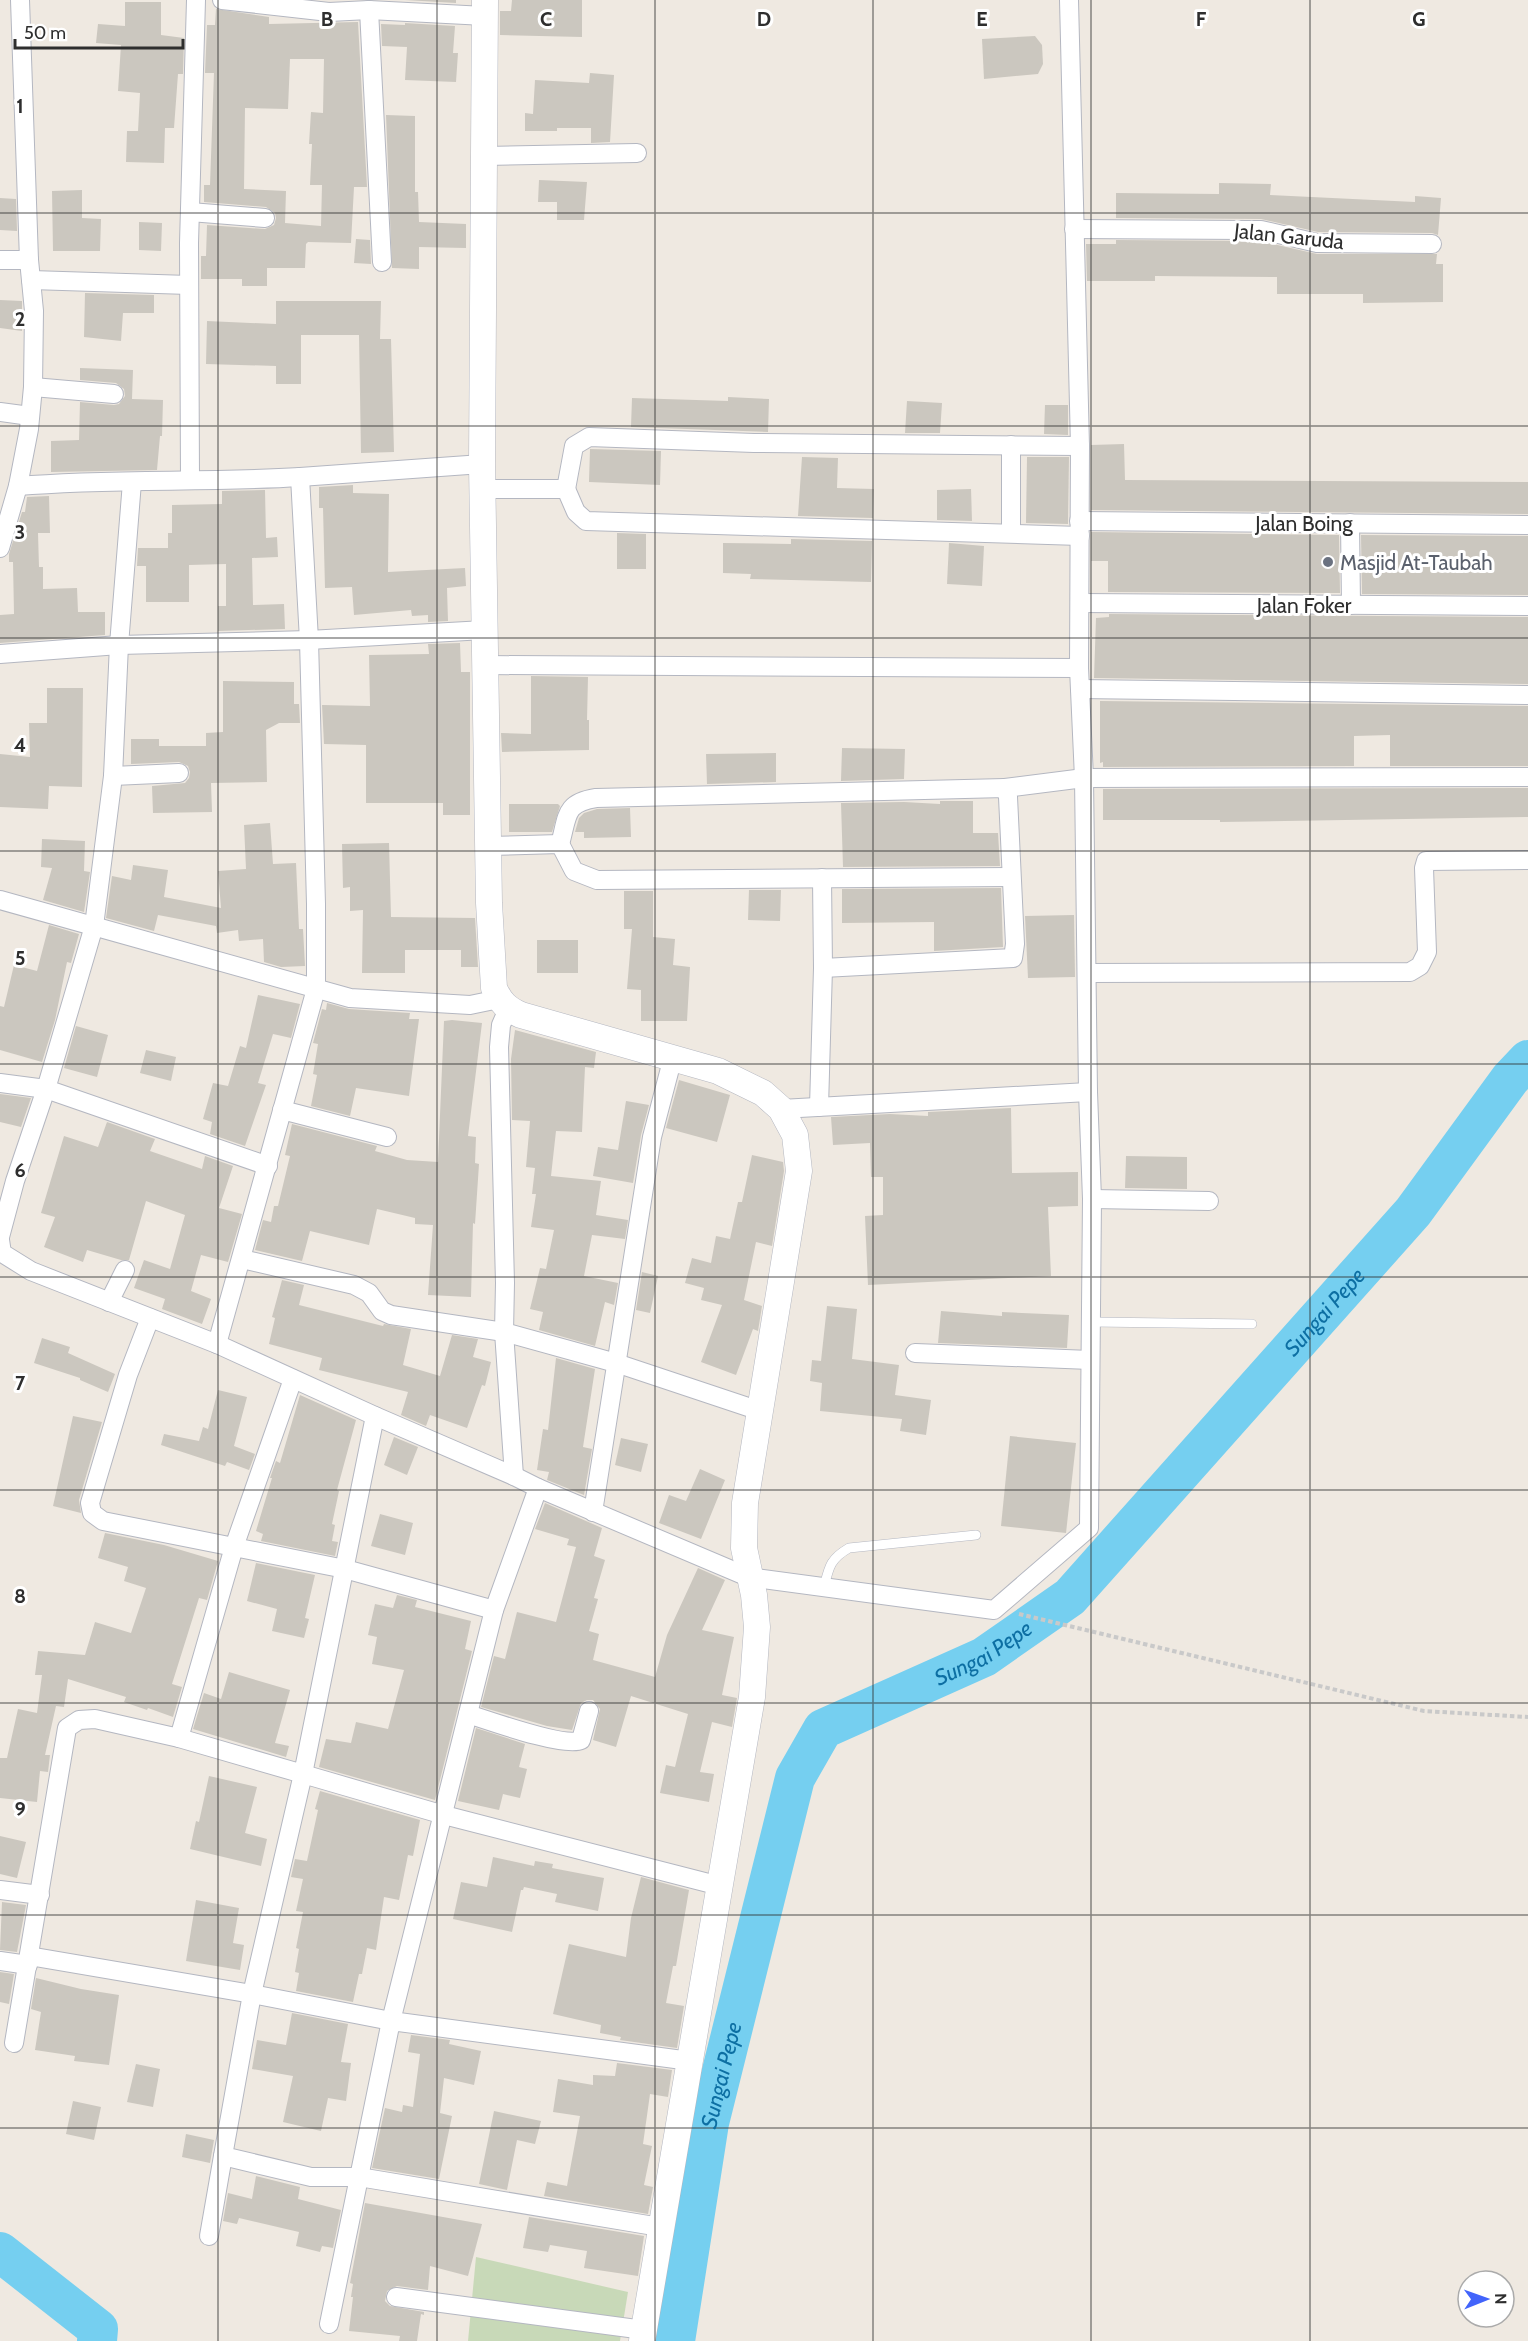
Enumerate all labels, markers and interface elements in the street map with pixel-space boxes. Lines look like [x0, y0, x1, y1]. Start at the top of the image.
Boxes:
text: B [321, 7, 333, 31]
text: C [540, 7, 552, 31]
text: D [757, 7, 771, 31]
text: E [976, 7, 988, 31]
text: F [1196, 7, 1207, 31]
text: G [1412, 7, 1426, 31]
scale bar [15, 12, 183, 50]
text: 50 m [24, 22, 66, 44]
text: 1 [16, 94, 24, 118]
street label: Jalan Garuda [1232, 218, 1345, 254]
text: 2 [15, 307, 25, 331]
street label: Jalan Boing [1254, 511, 1353, 536]
text: 3 [15, 520, 25, 544]
place label: Masjid At-Taubah [1340, 550, 1493, 576]
marker: Masjid At-Taubah [1321, 555, 1335, 569]
street label: Jalan Foker [1256, 593, 1352, 618]
text: 4 [14, 733, 26, 757]
text: 5 [15, 946, 25, 970]
text: 6 [14, 1158, 26, 1182]
water label: Sungai Pepe [1278, 1262, 1370, 1361]
text: 7 [15, 1371, 26, 1395]
text: 8 [14, 1584, 26, 1608]
water label: Sungai Pepe [930, 1614, 1037, 1691]
text: 9 [14, 1797, 26, 1821]
water label: Sungai Pepe [695, 2019, 747, 2131]
north arrow [1456, 2269, 1516, 2329]
text: N [1491, 2293, 1510, 2305]

